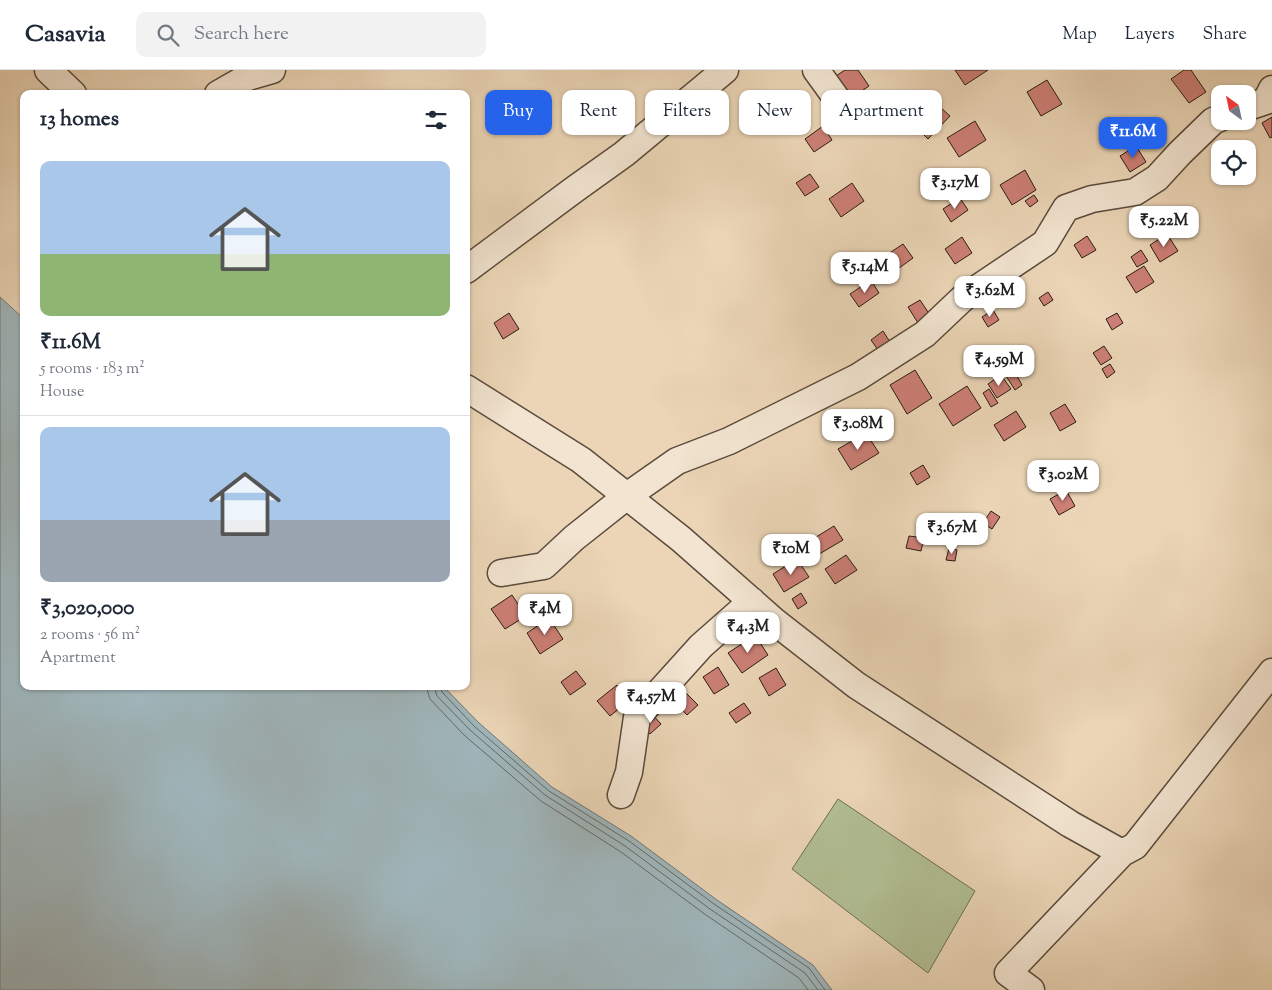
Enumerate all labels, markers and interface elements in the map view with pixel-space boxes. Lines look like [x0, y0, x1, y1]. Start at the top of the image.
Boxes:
search box [136, 12, 486, 57]
text: Casavia [25, 18, 106, 52]
icon: search [154, 21, 182, 49]
text: Search here [194, 21, 289, 48]
text: Map [1062, 22, 1097, 48]
text: Layers [1125, 22, 1175, 48]
text: Share [1203, 22, 1247, 48]
north arrow [1211, 85, 1256, 130]
map controls [1211, 85, 1256, 185]
chip: Buy [485, 90, 552, 135]
chip: Rent [562, 90, 635, 135]
chip: Filters [645, 90, 729, 135]
chip: New [739, 90, 811, 135]
chip: Apartment [821, 90, 942, 135]
text: 13 homes [40, 105, 119, 135]
icon: filters [422, 106, 450, 134]
pin: ₹11.6M [1092, 116, 1174, 159]
text: ₹11.6M [1110, 121, 1156, 144]
button: locate [1211, 140, 1256, 185]
pin: ₹3.17M [914, 168, 996, 210]
text: ₹3.17M [931, 172, 979, 195]
icon: home [200, 194, 290, 284]
pin: ₹5.22M [1123, 206, 1205, 248]
text: ₹5.22M [1140, 210, 1188, 233]
pin: ₹5.14M [824, 252, 906, 294]
text: ₹5.14M [842, 256, 888, 279]
pin: ₹3.62M [949, 276, 1031, 318]
text: ₹3.62M [965, 280, 1015, 303]
text: ₹11.6M [40, 328, 101, 358]
pin: ₹4.59M [958, 344, 1040, 387]
text: ₹4.59M [974, 349, 1024, 372]
text: 5 rooms · 183 m² [40, 358, 145, 381]
text: House [40, 381, 84, 404]
pin: ₹3.08M [817, 408, 899, 451]
text: ₹3.08M [833, 413, 883, 436]
icon: home [200, 459, 290, 549]
pin: ₹3.02M [1022, 460, 1104, 502]
text: ₹3.02M [1038, 464, 1088, 487]
pin: ₹3.67M [911, 512, 993, 555]
text: ₹3.67M [927, 517, 977, 540]
pin: ₹10M [761, 534, 821, 576]
text: ₹10M [772, 538, 810, 561]
text: ₹3,020,000 [40, 594, 134, 624]
pin: ₹4M [521, 594, 569, 636]
text: ₹4M [529, 598, 561, 621]
pin: ₹4.3M [713, 612, 783, 654]
text: ₹4.3M [727, 616, 769, 639]
text: 2 rooms · 56 m² [40, 624, 140, 647]
text: Apartment [40, 647, 116, 670]
pin: ₹4.57M [610, 682, 692, 724]
text: ₹4.57M [626, 686, 676, 709]

